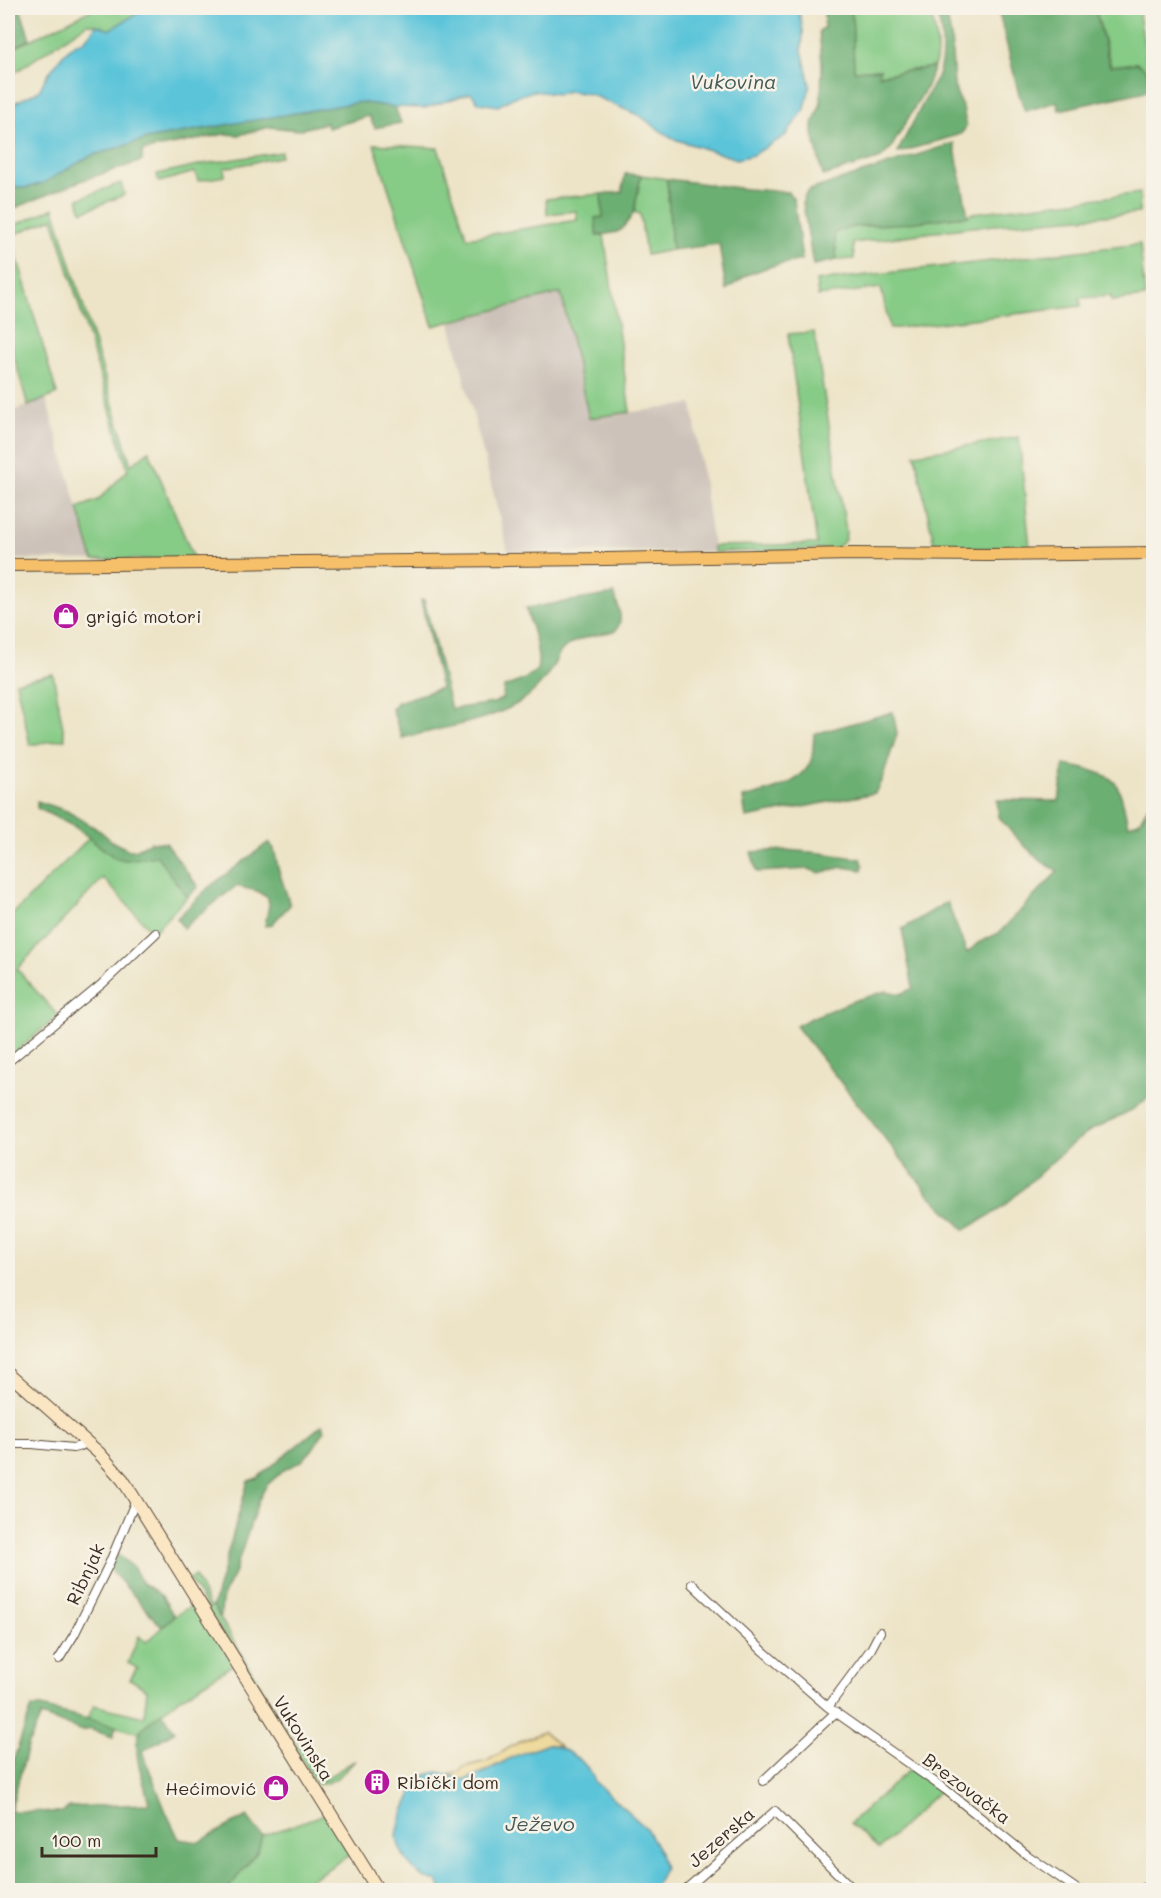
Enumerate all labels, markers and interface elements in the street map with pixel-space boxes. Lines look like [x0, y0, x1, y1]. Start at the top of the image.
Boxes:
water label: Vukovina [689, 68, 777, 94]
shop icon: grigić motori [51, 601, 81, 631]
place label: grigić motori [86, 604, 201, 628]
street label: Ribnjak [60, 1539, 110, 1609]
street label: Vukovinska [268, 1691, 340, 1785]
street label: Brezovačka [918, 1747, 1016, 1829]
building icon: Ribički dom [362, 1767, 392, 1797]
place label: Ribički dom [397, 1770, 499, 1794]
shop icon: Hećimović [261, 1773, 291, 1803]
place label: Hećimović [165, 1776, 256, 1800]
street label: Jezerska [683, 1801, 759, 1873]
water label: Ježevo [505, 1810, 575, 1836]
scale bar [42, 1820, 156, 1858]
text: 100 m [51, 1828, 101, 1852]

